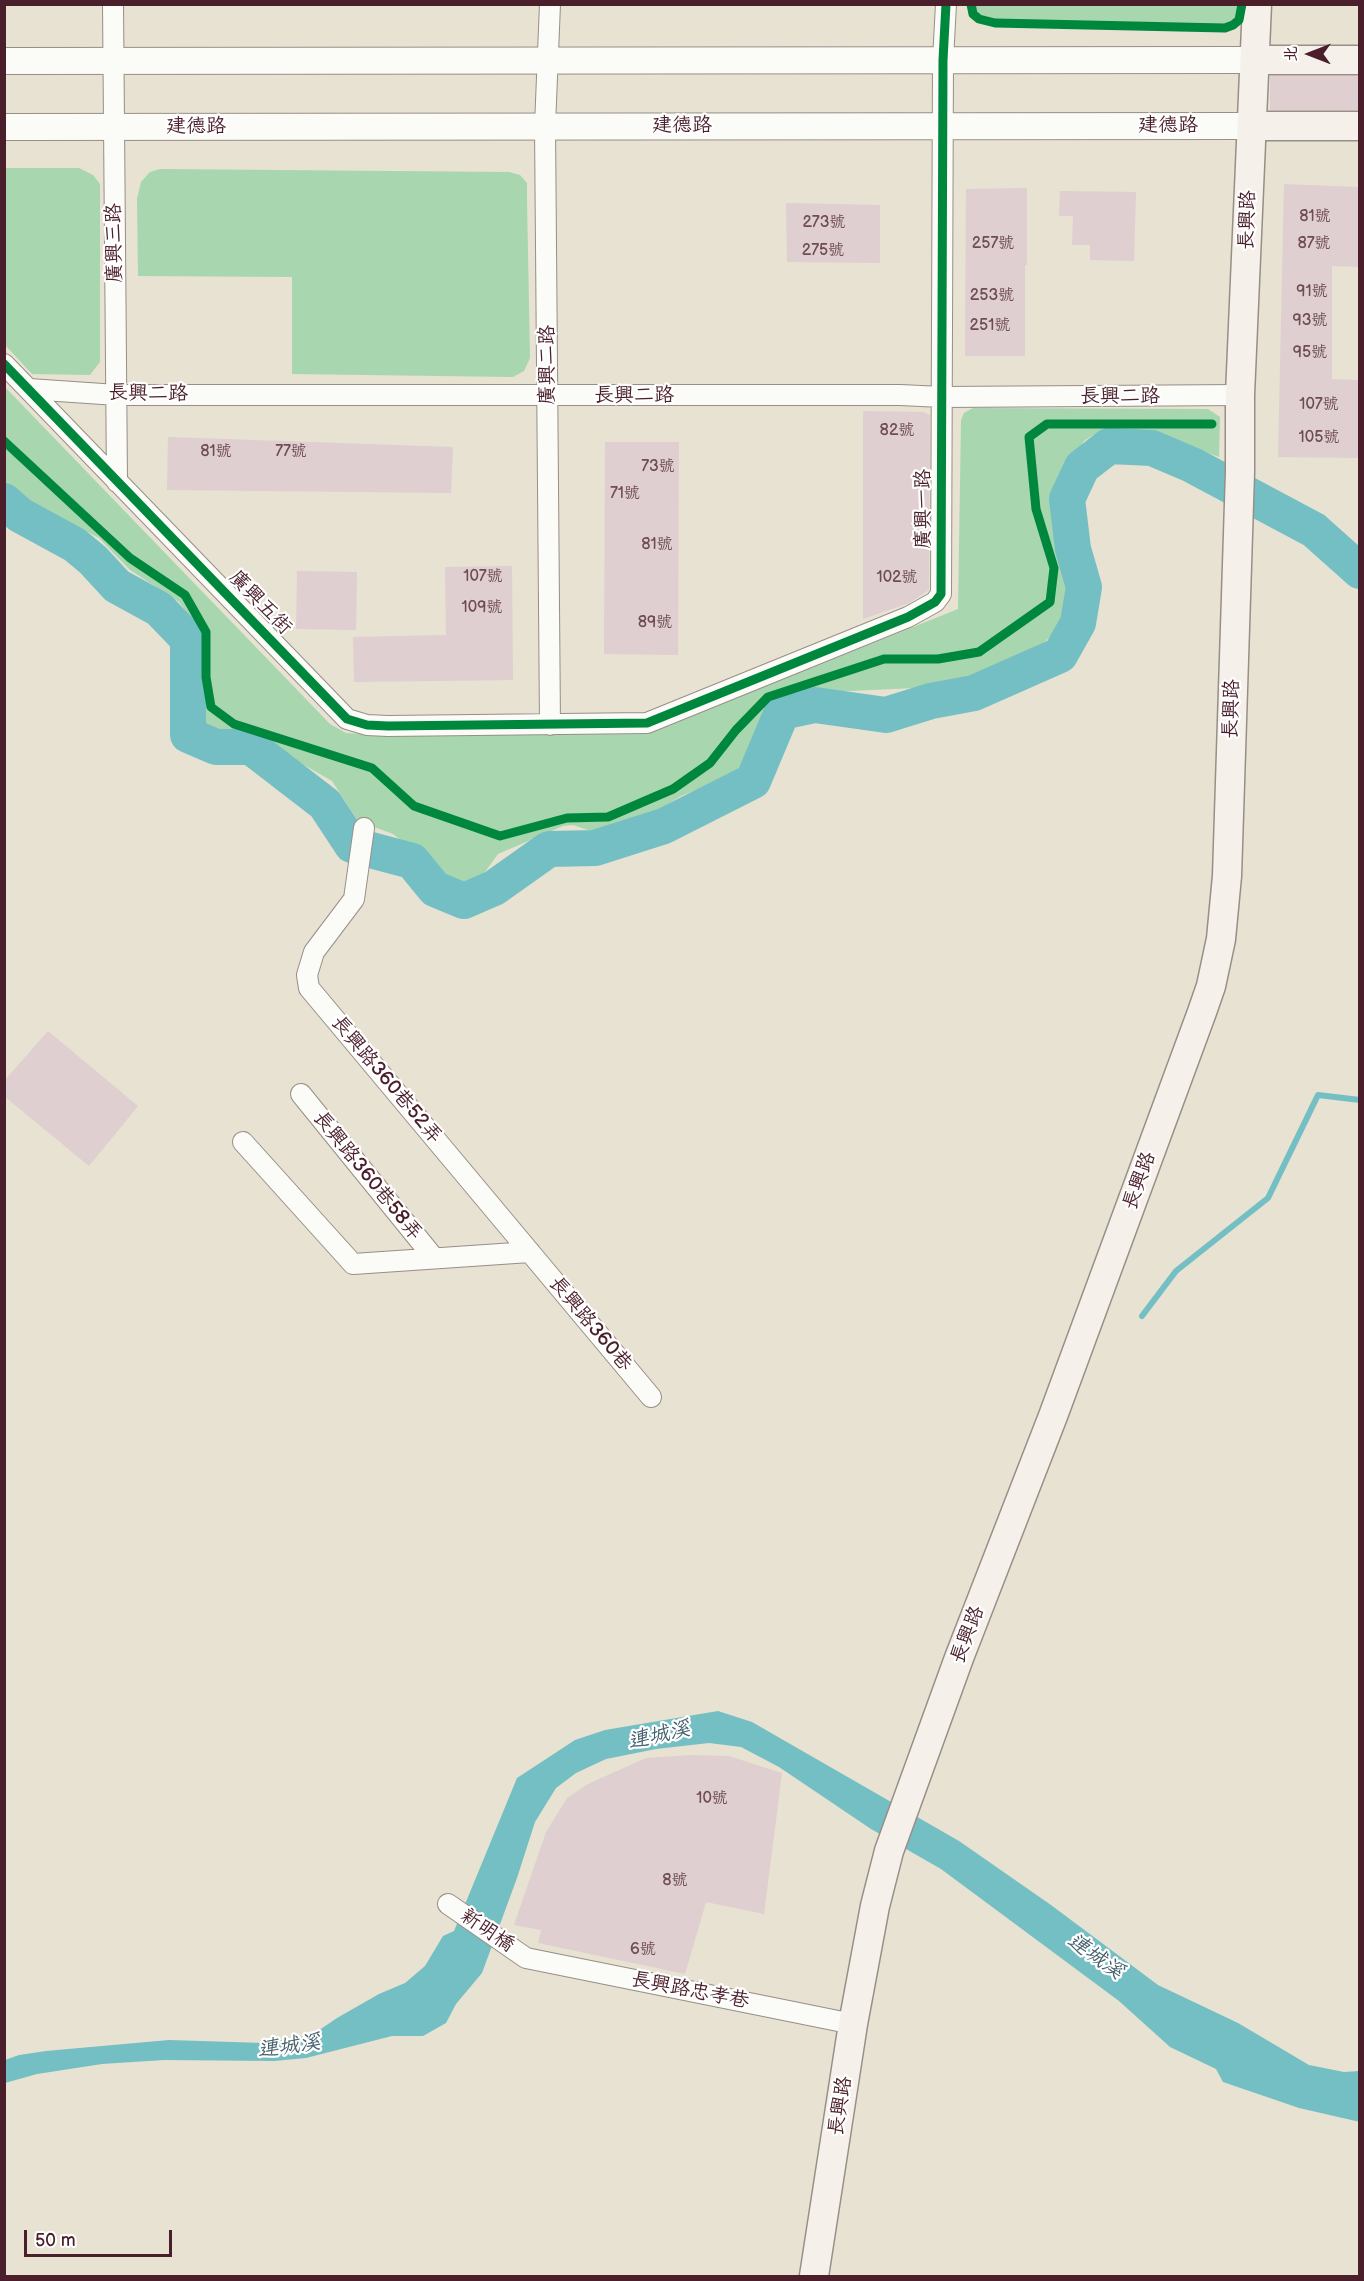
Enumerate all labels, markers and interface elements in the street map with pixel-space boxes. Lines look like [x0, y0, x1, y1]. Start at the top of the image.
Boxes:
north arrow [1280, 24, 1340, 84]
text: 北 [1282, 46, 1301, 62]
street label: 建德路 [652, 114, 712, 138]
street label: 建德路 [1138, 114, 1198, 138]
street label: 建德路 [166, 115, 226, 139]
street label: 長興路 [1235, 190, 1261, 250]
street label: 廣興三路 [102, 203, 128, 283]
house number: 81號 [1299, 207, 1331, 227]
house number: 273號 [802, 213, 846, 233]
house number: 257號 [972, 234, 1014, 254]
house number: 87號 [1297, 234, 1331, 254]
house number: 275號 [802, 241, 844, 261]
house number: 91號 [1296, 282, 1328, 302]
house number: 253號 [970, 286, 1014, 306]
house number: 93號 [1292, 311, 1328, 331]
house number: 251號 [970, 316, 1010, 336]
street label: 廣興二路 [536, 325, 560, 405]
house number: 95號 [1293, 343, 1327, 363]
street label: 長興二路 [108, 381, 188, 407]
street label: 長興二路 [594, 384, 674, 408]
street label: 長興二路 [1080, 385, 1160, 409]
house number: 107號 [1299, 395, 1339, 415]
house number: 82號 [880, 421, 914, 441]
house number: 105號 [1299, 428, 1339, 448]
house number: 81號 [200, 442, 232, 462]
house number: 77號 [275, 442, 307, 462]
house number: 73號 [641, 457, 675, 477]
street label: 廣興一路 [912, 469, 936, 549]
house number: 71號 [610, 484, 640, 504]
house number: 81號 [641, 535, 673, 555]
street label: 廣興五街 [224, 566, 296, 640]
house number: 107號 [463, 567, 503, 587]
house number: 102號 [876, 568, 918, 588]
house number: 109號 [462, 598, 502, 618]
house number: 89號 [638, 613, 672, 633]
street label: 長興路 [1219, 679, 1245, 739]
street label: 長興路360巷52弄 [326, 1011, 446, 1149]
street label: 長興路360巷58弄 [308, 1107, 426, 1245]
street label: 長興路 [1118, 1149, 1162, 1213]
street label: 長興路360巷 [543, 1272, 637, 1376]
street label: 長興路 [946, 1603, 990, 1667]
water label: 連城溪 [625, 1717, 693, 1755]
house number: 10號 [696, 1789, 728, 1809]
house number: 8號 [662, 1871, 688, 1891]
street label: 新明橋 [455, 1904, 519, 1958]
water label: 連城溪 [1062, 1929, 1128, 1985]
house number: 6號 [630, 1940, 656, 1960]
street label: 長興路忠孝巷 [629, 1968, 751, 2014]
water label: 連城溪 [256, 2030, 322, 2064]
street label: 長興路 [824, 2074, 858, 2138]
scale bar [27, 2218, 176, 2256]
text: 50 m [35, 2230, 76, 2251]

